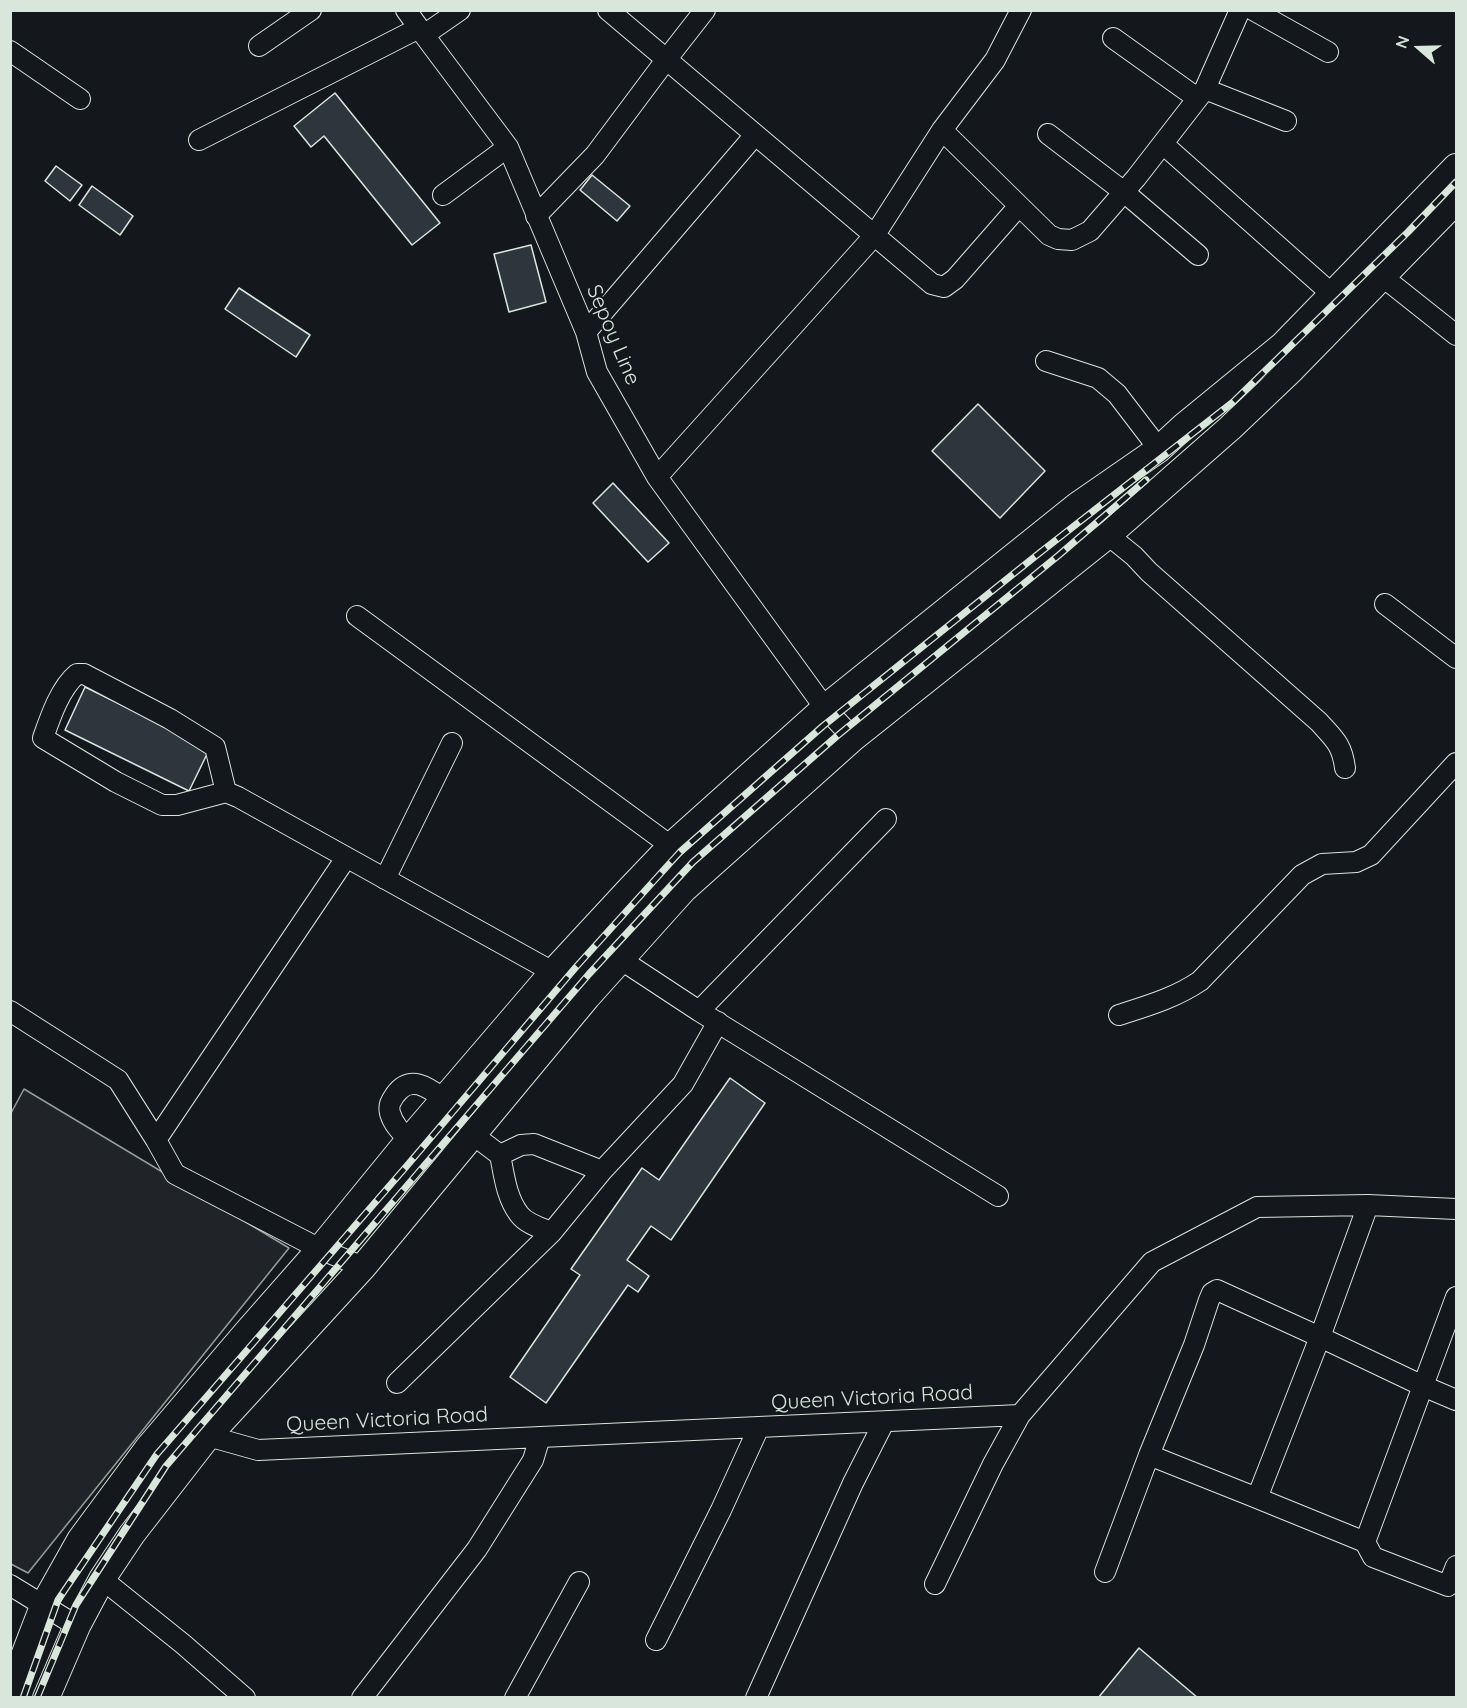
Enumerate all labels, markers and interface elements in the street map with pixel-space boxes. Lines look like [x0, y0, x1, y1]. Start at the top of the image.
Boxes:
north arrow [1389, 18, 1449, 78]
text: N [1391, 33, 1413, 51]
street label: Sepoy Line [581, 281, 645, 389]
street label: Queen Victoria Road [770, 1380, 974, 1416]
street label: Queen Victoria Road [285, 1402, 489, 1438]

